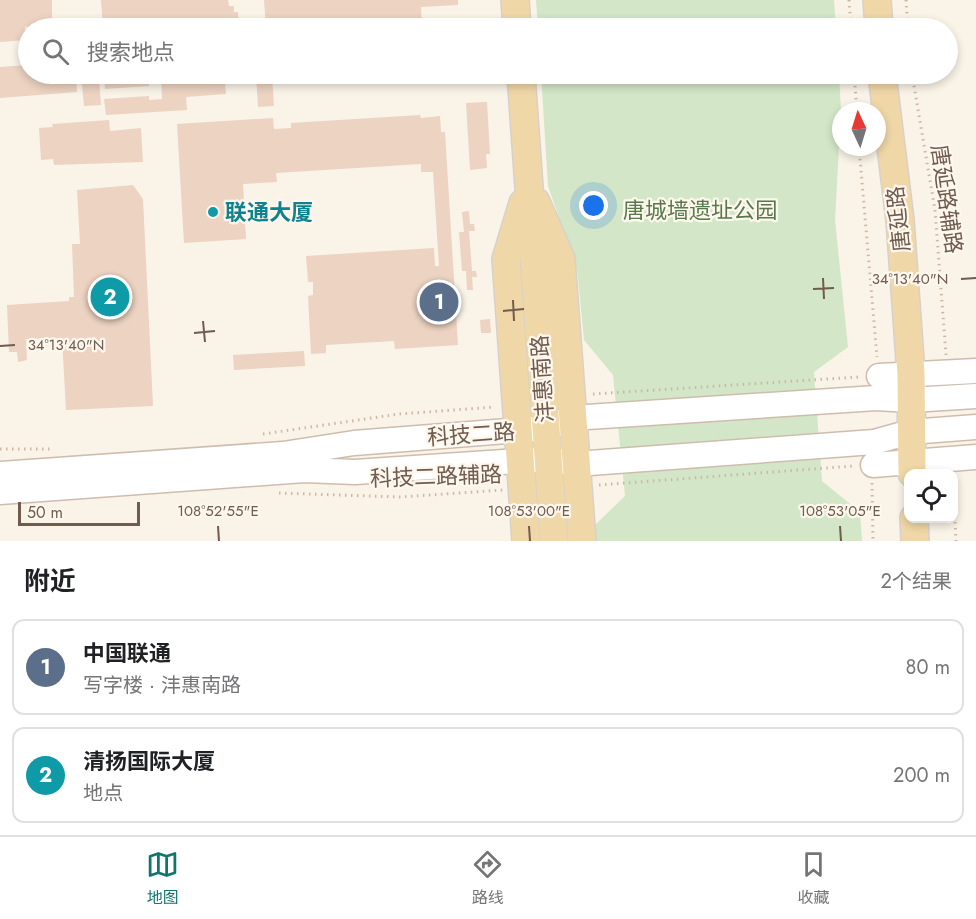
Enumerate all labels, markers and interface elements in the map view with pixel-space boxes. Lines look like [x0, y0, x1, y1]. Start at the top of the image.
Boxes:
search box [18, 18, 958, 84]
icon: search [39, 35, 72, 68]
text: 搜索地点 [87, 36, 175, 68]
north arrow [832, 102, 886, 156]
street label: 唐延路辅路 [924, 142, 970, 256]
street label: 唐延路 [879, 185, 917, 253]
your location [579, 191, 608, 220]
park label: 唐城墙遗址公园 [623, 194, 777, 226]
place label: 联通大厦 [225, 196, 313, 228]
marker: 联通大厦 [206, 205, 220, 219]
text: 34°13'40"N [872, 268, 948, 290]
pin: 2 [90, 274, 130, 320]
pin: 1 [420, 280, 458, 324]
text: 34°13'40"N [28, 334, 104, 356]
street label: 沣惠南路 [523, 334, 561, 424]
street label: 科技二路 [426, 415, 516, 453]
street label: 科技二路辅路 [369, 458, 503, 494]
map controls [904, 469, 958, 523]
button: locate [904, 469, 958, 523]
scale bar [18, 499, 140, 526]
text: 108°52'55"E [177, 500, 259, 522]
text: 108°53'00"E [488, 500, 570, 522]
text: 108°53'05"E [799, 500, 881, 522]
text: 50 m [27, 501, 63, 524]
text: 附近 [24, 562, 76, 600]
text: 2个结果 [881, 567, 952, 596]
text: 中国联通 [83, 637, 171, 669]
text: 1 [40, 653, 51, 682]
text: 80 m [905, 653, 950, 682]
text: 写字楼 · 沣惠南路 [83, 671, 241, 700]
text: 清扬国际大厦 [83, 745, 215, 777]
text: 2 [39, 761, 52, 790]
text: 200 m [893, 761, 950, 790]
text: 地点 [83, 779, 123, 808]
tab: 地图 [146, 848, 179, 909]
tab: 路线 [471, 848, 504, 909]
tab: 收藏 [797, 848, 830, 909]

